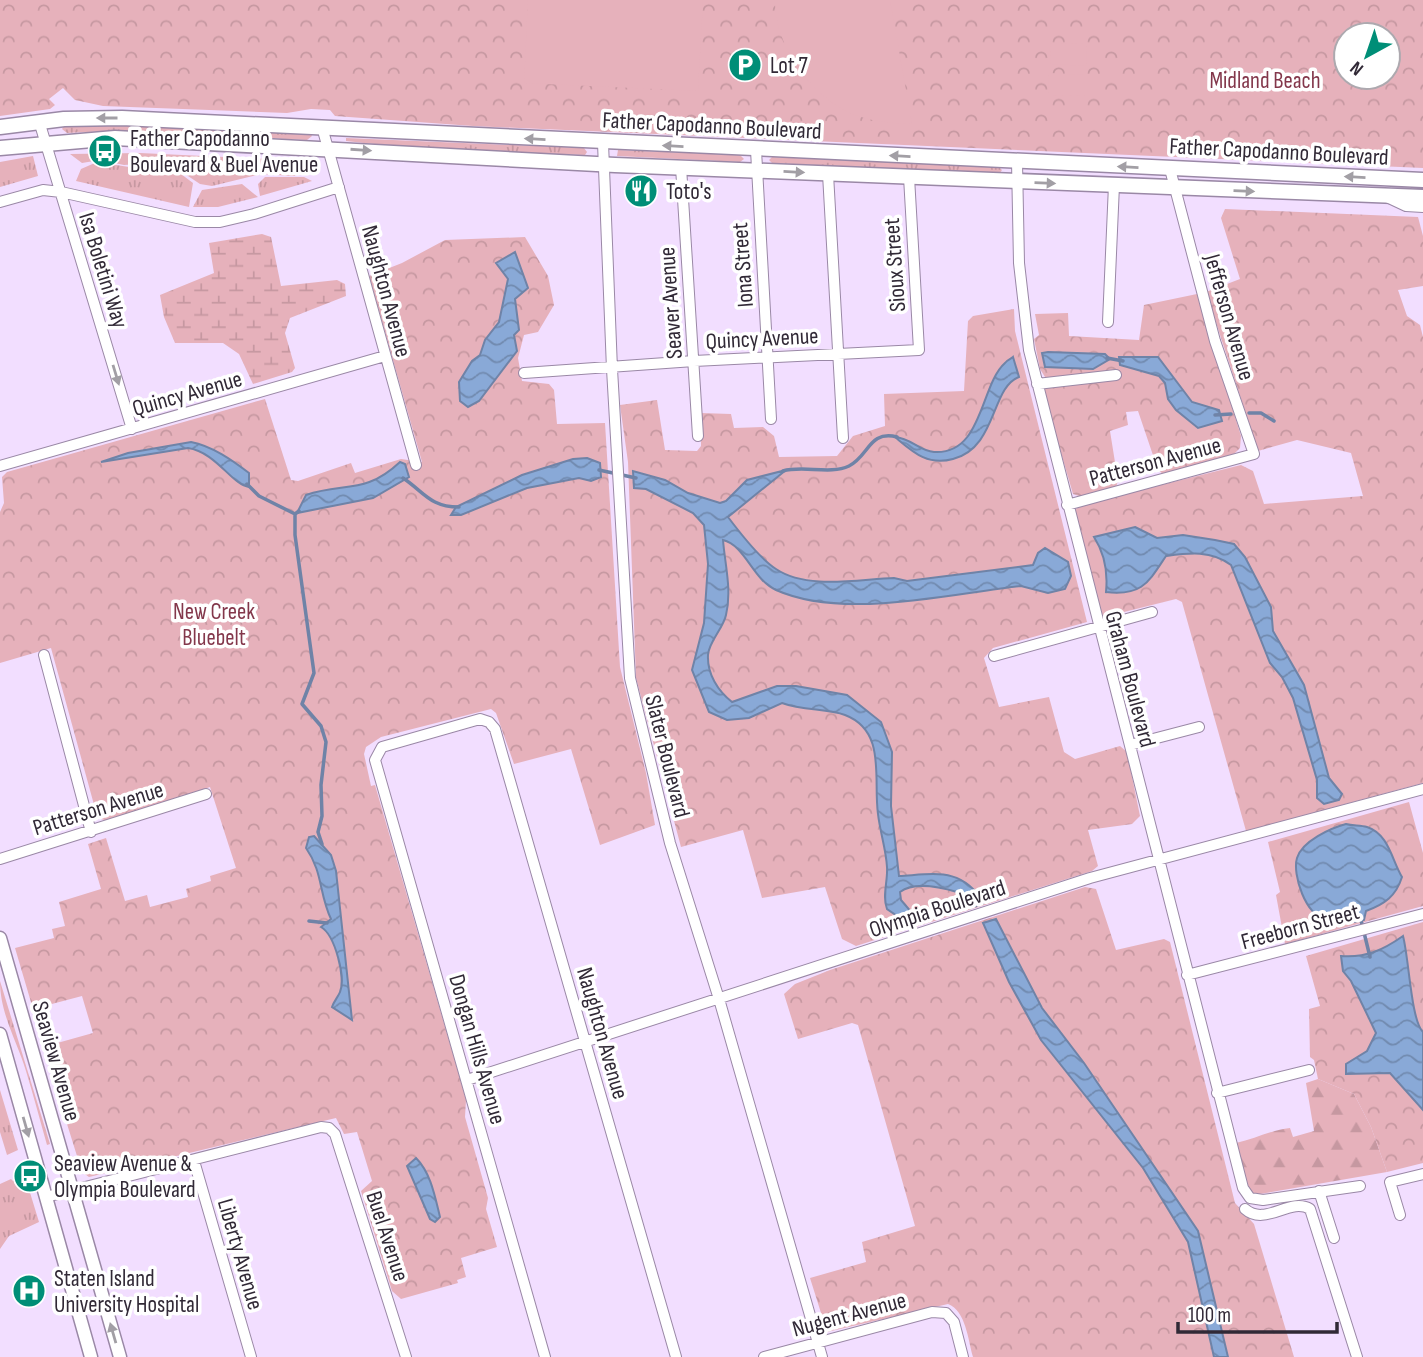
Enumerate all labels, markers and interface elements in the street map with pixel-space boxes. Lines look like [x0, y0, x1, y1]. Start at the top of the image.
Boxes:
north arrow [1332, 21, 1402, 91]
parking icon: Lot 7 [726, 46, 764, 84]
place label: Lot 7 [770, 52, 808, 80]
text: N [1346, 56, 1368, 80]
park label: Midland Beach [1209, 67, 1321, 95]
street label: Father Capodanno Boulevard [602, 106, 822, 146]
one-way arrow [96, 112, 118, 124]
place label: Father Capodanno Boulevard & Buel Avenue [130, 125, 318, 179]
bus stop icon: Father Capodanno Boulevard & Buel Avenue [86, 132, 124, 170]
street label: Father Capodanno Boulevard [1169, 132, 1389, 172]
one-way arrow [524, 134, 546, 145]
one-way arrow [662, 140, 684, 151]
one-way arrow [351, 145, 373, 156]
one-way arrow [889, 151, 911, 162]
one-way arrow [1116, 161, 1138, 172]
one-way arrow [783, 166, 805, 177]
one-way arrow [1344, 171, 1366, 182]
restaurant icon: Toto's [622, 172, 660, 210]
one-way arrow [1035, 177, 1057, 188]
place label: Toto's [666, 178, 712, 206]
one-way arrow [1233, 185, 1255, 197]
street label: Isa Boletini Way [72, 209, 134, 332]
street label: Sioux Street [878, 217, 912, 313]
street label: Naughton Avenue [355, 222, 417, 360]
street label: Iona Street [726, 222, 760, 308]
street label: Seaver Avenue [653, 246, 689, 360]
street label: Jefferson Avenue [1197, 250, 1260, 383]
street label: Quincy Avenue [705, 322, 819, 356]
one-way arrow [111, 364, 121, 385]
street label: Quincy Avenue [129, 365, 245, 423]
street label: Patterson Avenue [1086, 431, 1224, 493]
park label: New Creek Bluebelt [173, 598, 255, 652]
street label: Graham Boulevard [1098, 608, 1162, 750]
street label: Slater Boulevard [638, 692, 696, 820]
street label: Patterson Avenue [30, 776, 167, 842]
street label: Olympia Boulevard [866, 874, 1009, 944]
street label: Freeborn Street [1238, 898, 1362, 956]
street label: Naughton Avenue [570, 964, 634, 1102]
street label: Dongan Hills Avenue [442, 971, 512, 1127]
street label: Seaview Avenue [26, 998, 86, 1124]
one-way arrow [22, 1117, 32, 1138]
place label: Seaview Avenue & Olympia Boulevard [54, 1150, 196, 1204]
bus stop icon: Seaview Avenue & Olympia Boulevard [11, 1157, 49, 1195]
street label: Buel Avenue [359, 1188, 415, 1285]
street label: Liberty Avenue [211, 1195, 269, 1313]
place label: Staten Island University Hospital [54, 1265, 199, 1319]
hospital icon: Staten Island University Hospital [10, 1272, 48, 1310]
street label: Nugent Avenue [789, 1286, 909, 1344]
scale bar [1178, 1290, 1337, 1334]
text: 100 m [1188, 1303, 1231, 1328]
one-way arrow [108, 1323, 118, 1344]

